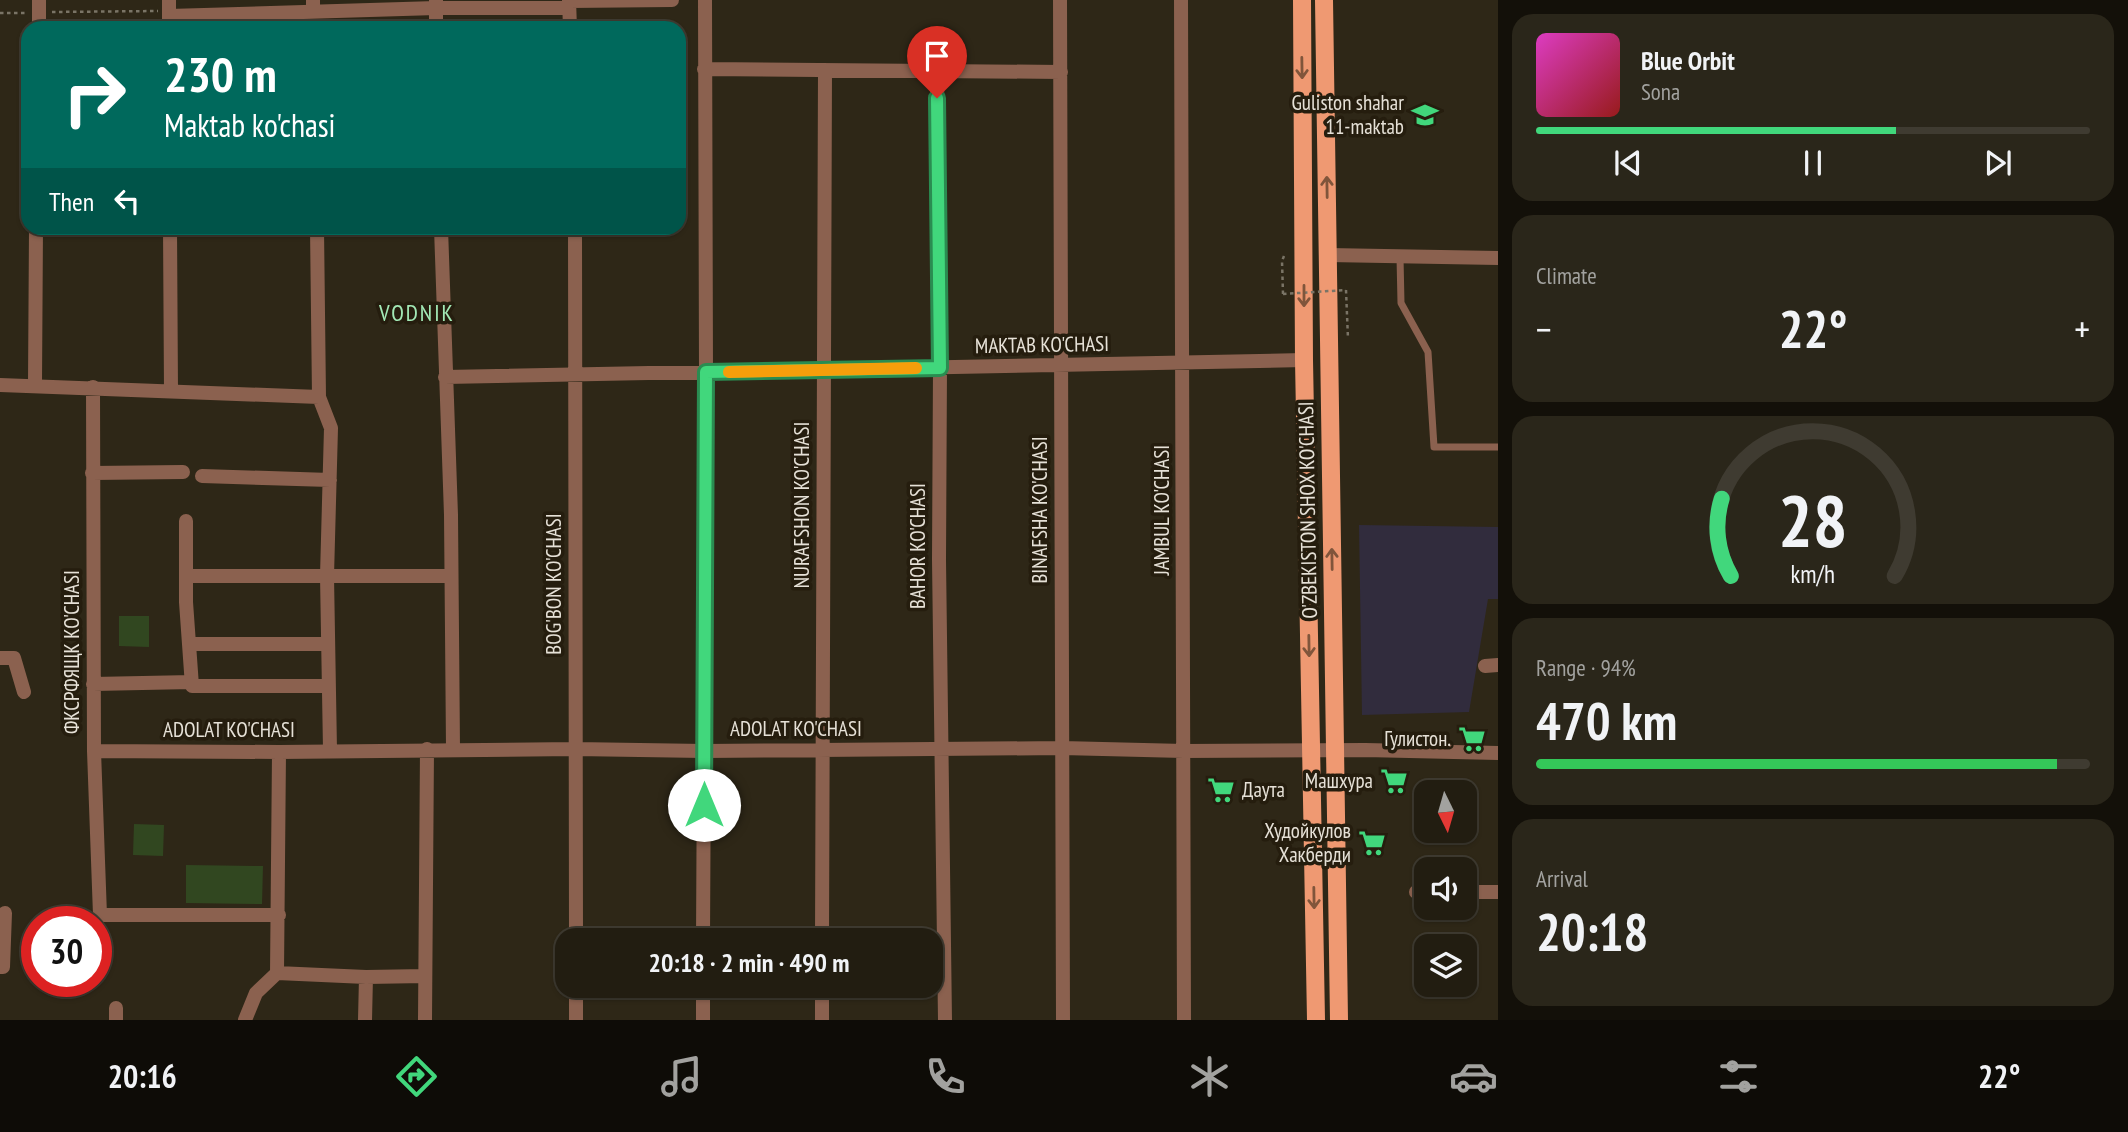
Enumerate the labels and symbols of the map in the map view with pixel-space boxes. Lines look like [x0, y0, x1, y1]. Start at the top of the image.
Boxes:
pin [907, 26, 967, 98]
one-way arrow [1295, 56, 1309, 79]
place label: Guliston shahar 11-maktab [1292, 89, 1404, 140]
school or university icon: Guliston shahar 11-maktab [1410, 100, 1440, 130]
one-way arrow [1320, 176, 1333, 199]
one-way arrow [1297, 284, 1311, 307]
district label: VODNIK [378, 298, 455, 327]
street label: MAKTAB KO'CHASI [975, 330, 1109, 359]
street label: O'ZBEKISTON SHOX KO'CHASI [1292, 401, 1323, 619]
street label: NURAFSHON KO'CHASI [788, 422, 815, 588]
street label: BINAFSHA KO'CHASI [1026, 436, 1053, 584]
street label: JAMBUL KO'CHASI [1148, 445, 1175, 576]
street label: BAHOR KO'CHASI [904, 483, 931, 609]
street label: BOG'BON KO'CHASI [540, 513, 567, 655]
one-way arrow [1325, 548, 1339, 571]
street label: ФКСРФЯЩК KO'CHASI [58, 570, 85, 734]
one-way arrow [1302, 634, 1316, 657]
street label: ADOLAT KO'CHASI [730, 715, 862, 742]
street label: ADOLAT KO'CHASI [163, 716, 295, 743]
supermarket icon: Гулистон. [1457, 724, 1487, 754]
place label: Гулистон. [1384, 725, 1451, 752]
supermarket icon: Машхура [1379, 766, 1409, 796]
place label: Машхура [1305, 767, 1373, 794]
position arrow [667, 768, 741, 842]
supermarket icon: Даута [1206, 775, 1236, 805]
place label: Даута [1242, 776, 1285, 803]
north arrow [1414, 780, 1477, 844]
place label: Худойкулов Хакберди [1264, 817, 1351, 868]
supermarket icon: Худойкулов Хакберди [1357, 828, 1387, 858]
one-way arrow [1307, 886, 1320, 909]
speed limit sign: 30 [21, 906, 112, 997]

